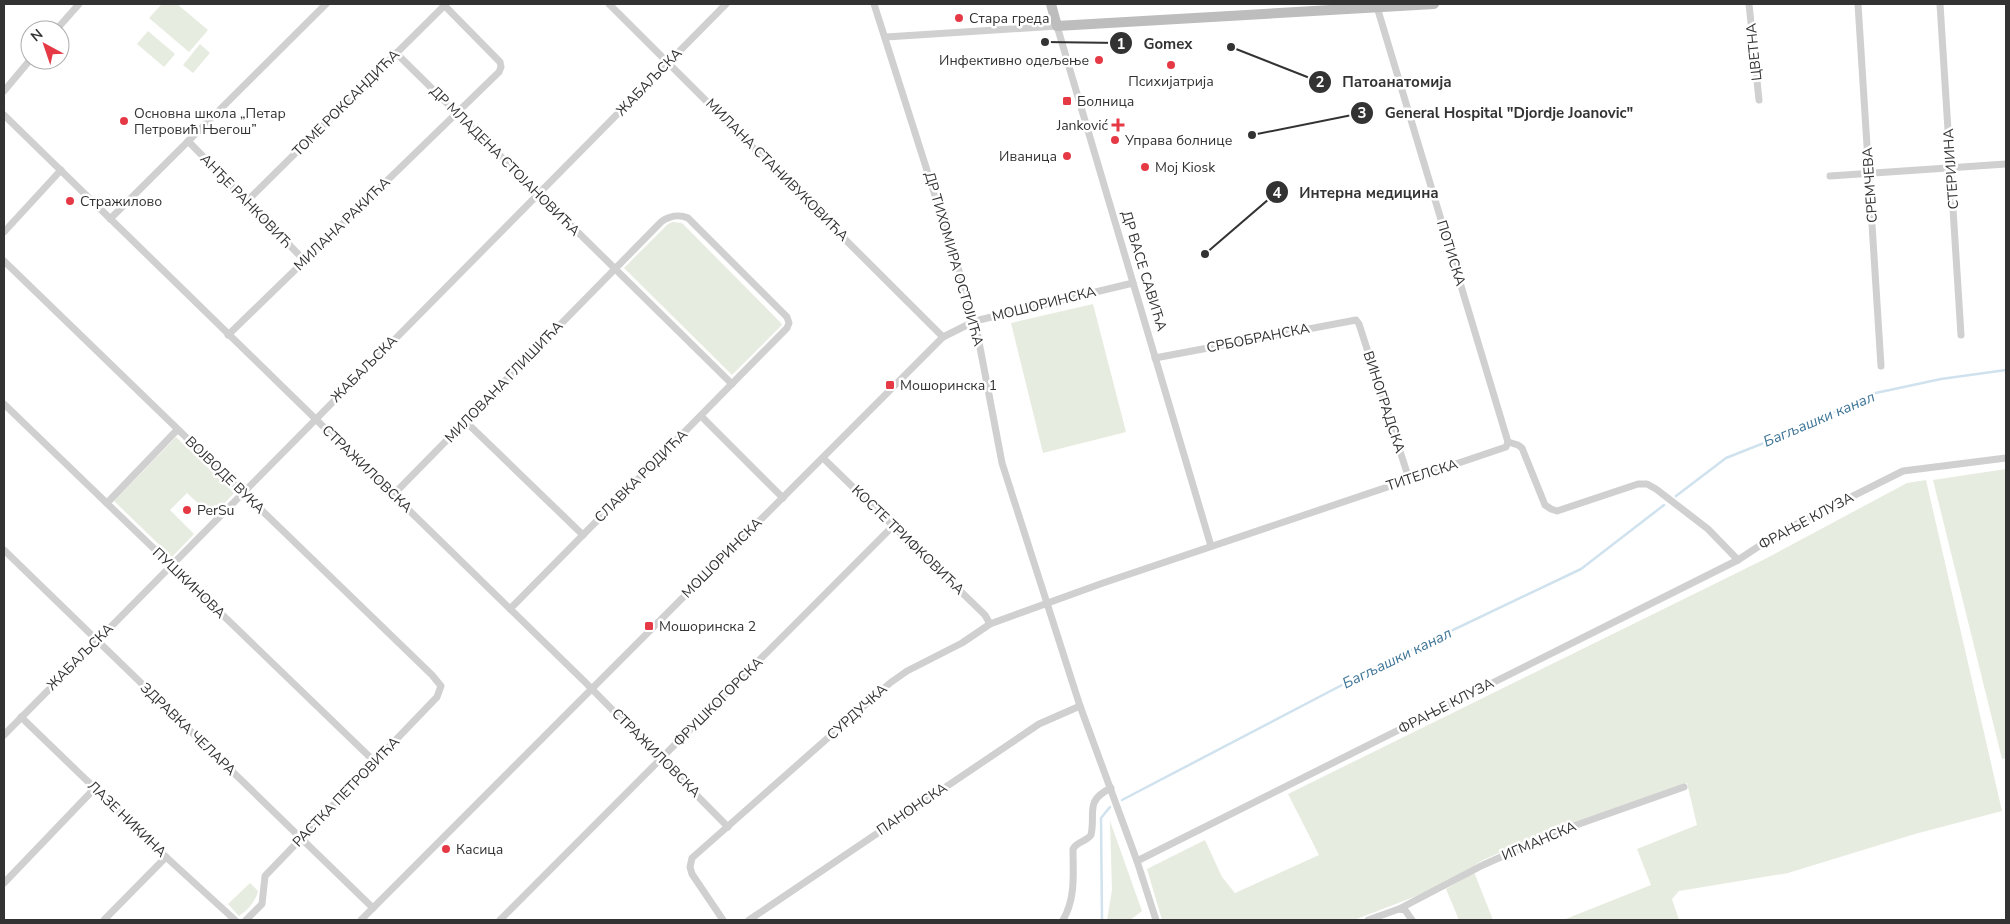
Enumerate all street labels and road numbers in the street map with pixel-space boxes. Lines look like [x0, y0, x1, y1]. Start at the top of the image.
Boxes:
street label: ЦВЕТНА [1742, 22, 1766, 82]
street label: ЖАБАЉСКА [612, 44, 686, 120]
street label: ТОМЕ РОКСАНДИЋА [288, 45, 404, 161]
street label: ДР МЛАДЕНА СТОЈАНОВИЋА [426, 82, 584, 240]
street label: МИЛАНА СТАНИВУКОВИЋА [701, 94, 853, 246]
street label: СТЕРИЈИНА [1939, 128, 1963, 210]
street label: СРЕМЧЕВА [1858, 147, 1882, 223]
street label: АНЂЕ РАНКОВИЋ [196, 150, 296, 252]
street label: ДР ТИХОМИРА ОСТОЈИЋА [920, 170, 988, 348]
street label: МИЛАНА РАКИЋА [290, 173, 394, 275]
street label: ДР ВАСЕ САВИЋА [1117, 208, 1171, 334]
street label: ПОТИСКА [1432, 218, 1470, 288]
street label: МОШОРИНСКА [990, 282, 1098, 326]
street label: МИЛОВАНА ГЛИШИЋА [441, 317, 567, 447]
street label: СРБОБРАНСКА [1205, 319, 1311, 357]
street label: ЖАБАЉСКА [326, 331, 402, 407]
street label: ВИНОГРАДСКА [1359, 349, 1409, 455]
street label: СТРАЖИЛОВСКА [318, 421, 416, 517]
street label: СЛАВКА РОДИЋА [590, 425, 692, 527]
street label: ВОЈВОДЕ ВУКА [181, 432, 269, 518]
street label: ТИТЕЛСКА [1384, 455, 1460, 495]
street label: КОСТЕ ТРИФКОВИЋА [847, 481, 969, 599]
street label: ФРАЊЕ КЛУЗА [1755, 488, 1857, 554]
street label: МОШОРИНСКА [678, 514, 766, 602]
street label: ПУШКИНОВА [148, 543, 230, 623]
street label: ЖАБАЉСКА [42, 619, 118, 695]
street label: ФРУШКОГОРСКА [669, 653, 767, 751]
street label: ФРАЊЕ КЛУЗА [1395, 674, 1497, 738]
street label: ЗДРАВКА ЧЕЛАРА [136, 678, 240, 780]
street label: СУРДУЧКА [823, 680, 891, 744]
street label: СТРАЖИЛОВСКА [607, 704, 705, 802]
street label: РАСТКА ПЕТРОВИЋА [288, 733, 404, 851]
street label: ЛАЗЕ НИКИНА [84, 777, 170, 861]
street label: ПАНОНСКА [873, 778, 951, 840]
street label: ИГМАНСКА [1499, 817, 1579, 865]

